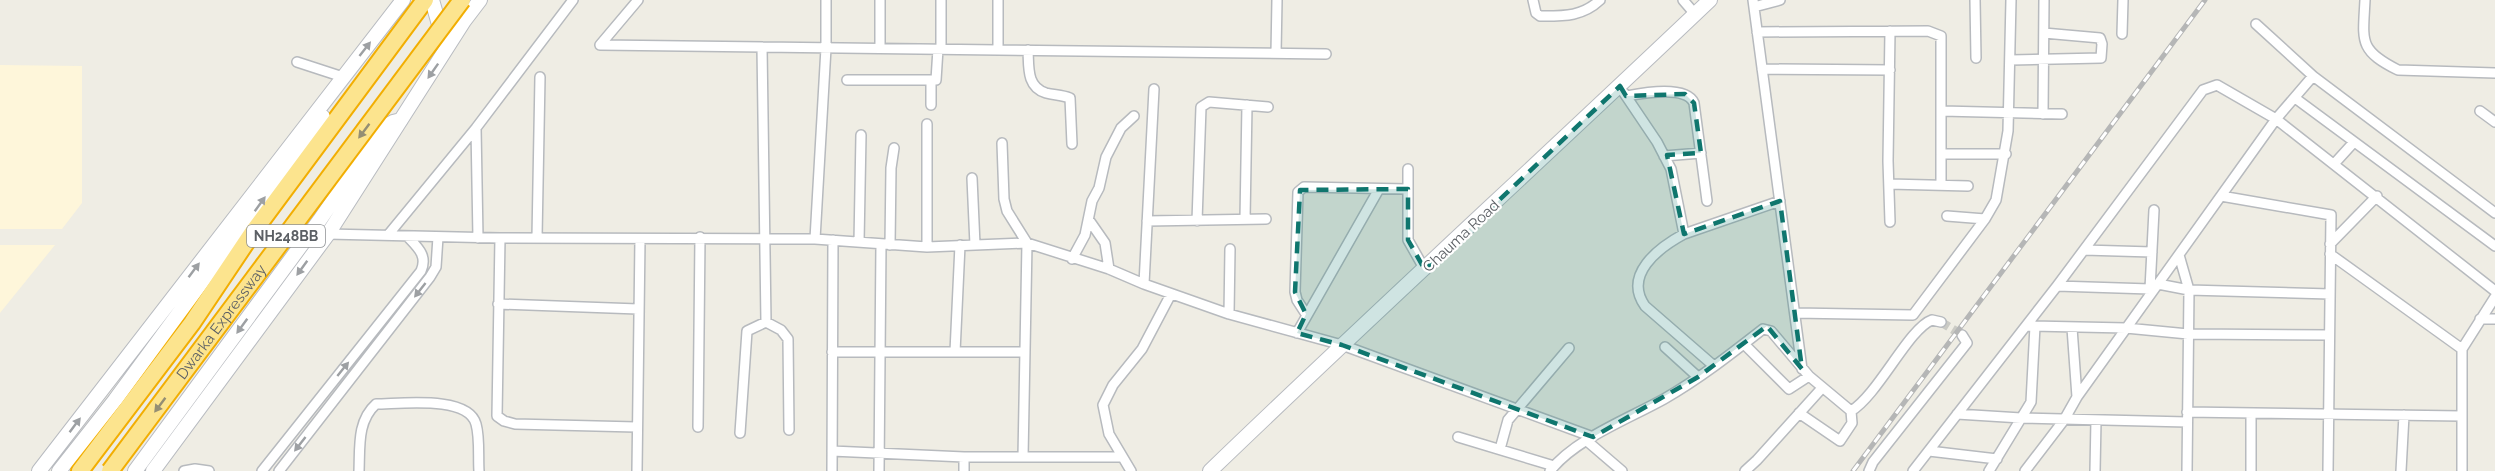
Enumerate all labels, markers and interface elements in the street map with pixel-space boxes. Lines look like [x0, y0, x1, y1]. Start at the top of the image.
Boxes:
one-way arrow [358, 42, 370, 57]
one-way arrow [428, 63, 439, 79]
one-way arrow [358, 123, 371, 139]
street label: Chauma Road [1419, 196, 1503, 276]
one-way arrow [253, 197, 265, 212]
road number: NH248BB [247, 225, 325, 247]
one-way arrow [296, 260, 308, 276]
street label: Dwarka Expressway [173, 261, 270, 383]
one-way arrow [187, 262, 199, 277]
one-way arrow [413, 282, 426, 298]
one-way arrow [236, 318, 248, 334]
one-way arrow [336, 361, 349, 377]
one-way arrow [153, 397, 166, 413]
one-way arrow [69, 417, 81, 433]
one-way arrow [294, 436, 307, 452]

